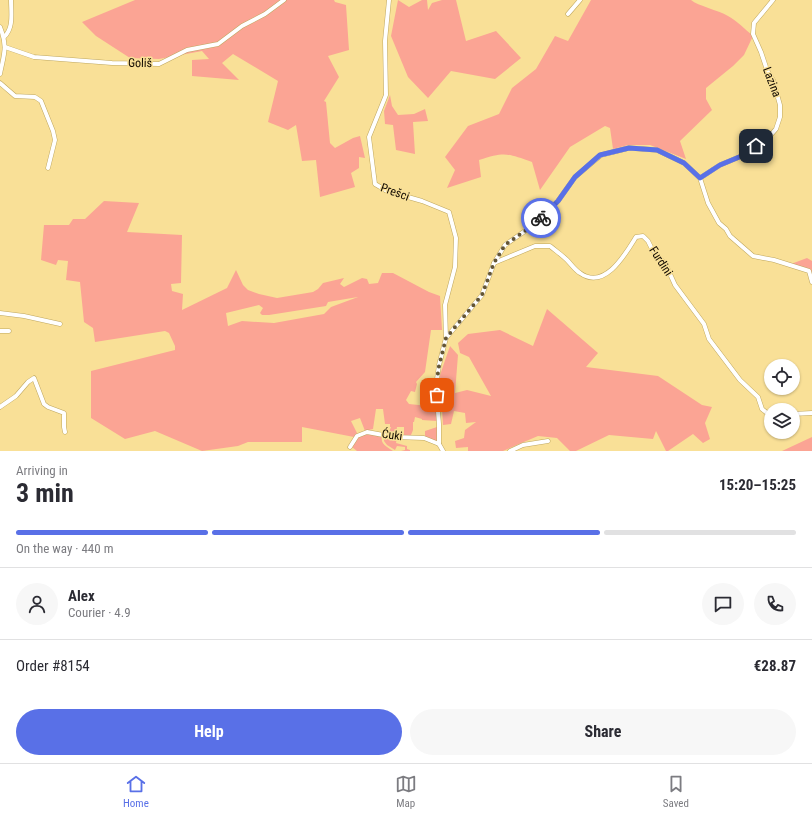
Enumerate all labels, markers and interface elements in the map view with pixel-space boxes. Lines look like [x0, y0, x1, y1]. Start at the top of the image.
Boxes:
street label: Goliš [128, 56, 152, 70]
street label: Lazina [760, 65, 784, 99]
pin [739, 129, 773, 163]
icon: home [745, 135, 767, 157]
street label: Prešci [379, 180, 411, 204]
courier [521, 198, 561, 238]
icon: bike [530, 207, 552, 229]
street label: Furdini [646, 244, 676, 278]
map controls [764, 359, 800, 439]
button: locate [764, 359, 800, 395]
pin [420, 378, 454, 412]
icon: bag [426, 384, 448, 406]
button: layers [764, 403, 800, 439]
street label: Ćuki [381, 426, 403, 443]
text: Arriving in [16, 463, 68, 478]
text: 15:20–15:25 [719, 476, 796, 494]
text: 3 min [16, 478, 74, 508]
text: On the way · 440 m [16, 541, 113, 556]
button: person [16, 583, 58, 625]
button: chat [702, 583, 744, 625]
button: phone [754, 583, 796, 625]
text: Alex [68, 587, 95, 605]
text: Courier · 4.9 [68, 605, 131, 620]
text: Order #8154 [16, 657, 90, 675]
text: €28.87 [754, 657, 796, 675]
button: Help [16, 709, 402, 755]
button: Share [410, 709, 796, 755]
tab: Home [123, 773, 149, 810]
tab: Map [395, 773, 417, 810]
tab: Saved [663, 773, 689, 810]

